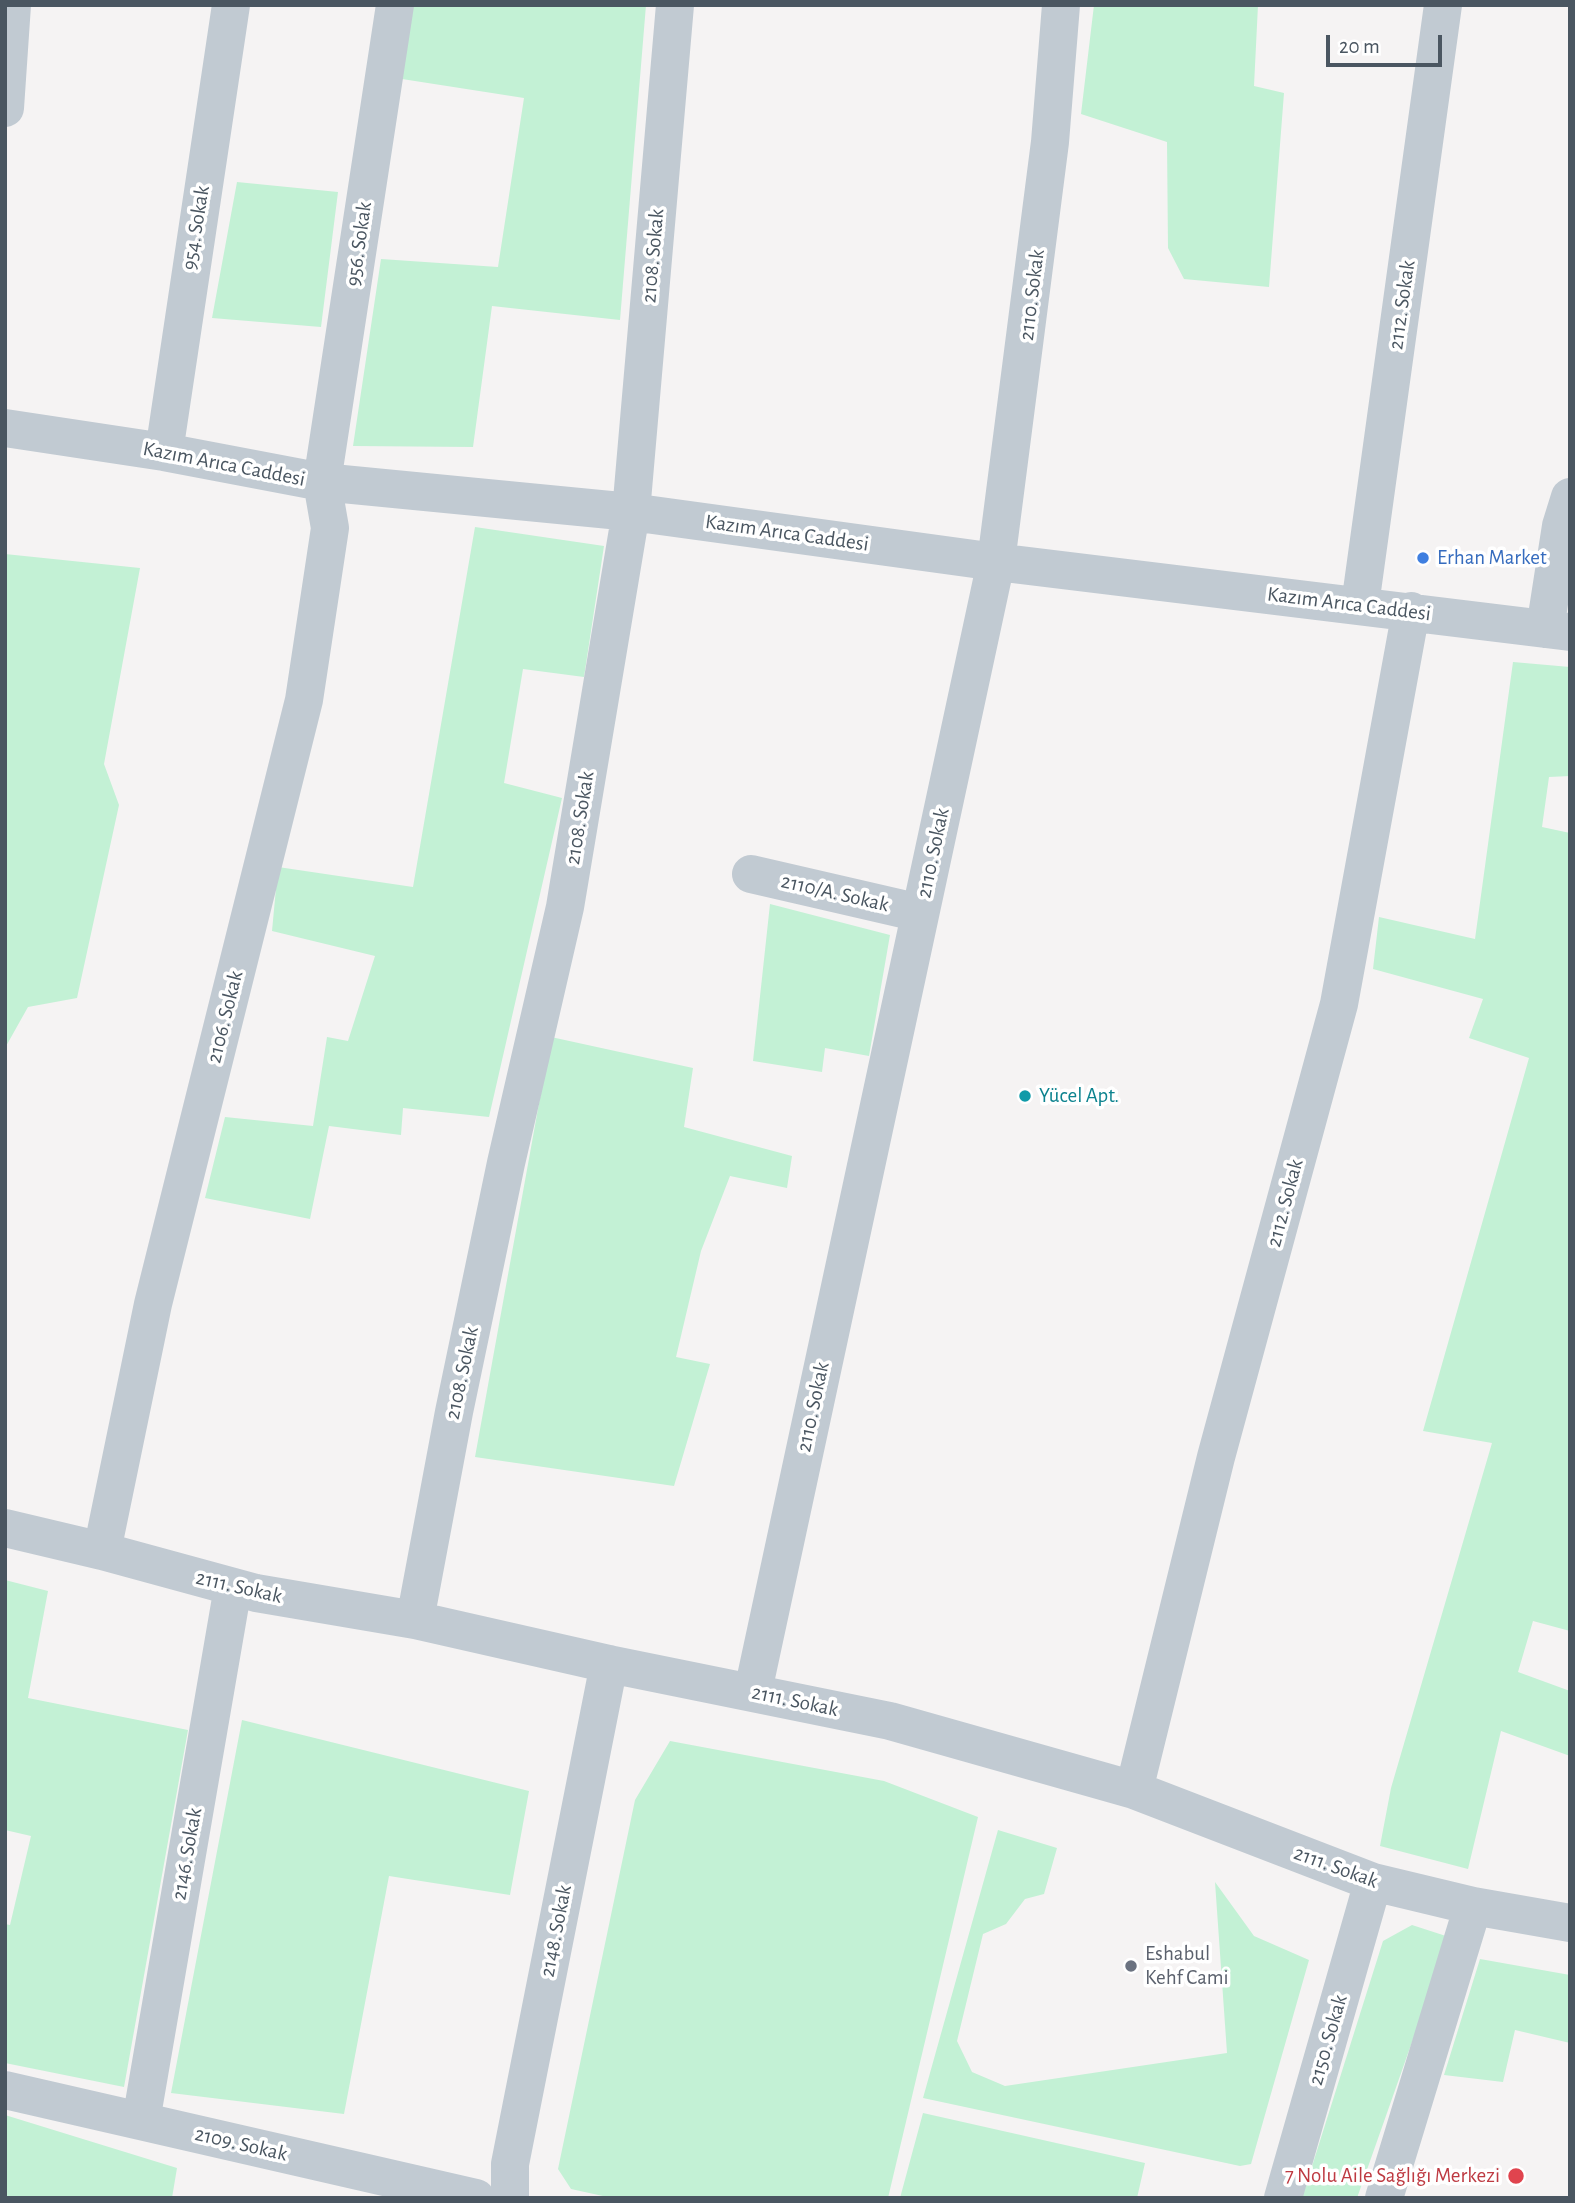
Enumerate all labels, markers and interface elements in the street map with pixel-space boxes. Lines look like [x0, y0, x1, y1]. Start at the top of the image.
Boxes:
scale bar [1330, 21, 1446, 65]
text: 20 m [1339, 36, 1380, 57]
street label: 954. Sokak [177, 184, 215, 272]
street label: 956. Sokak [341, 200, 377, 288]
street label: 2108. Sokak [636, 208, 670, 304]
street label: 2110. Sokak [1014, 248, 1050, 342]
street label: 2112. Sokak [1383, 259, 1421, 351]
street label: Kazım Arıca Caddesi [141, 436, 307, 492]
street label: Kazım Arıca Caddesi [704, 509, 870, 557]
place label: Erhan Market [1437, 545, 1547, 571]
marker: Erhan Market [1415, 550, 1431, 566]
street label: Kazım Arıca Caddesi [1266, 581, 1432, 627]
street label: 2108. Sokak [560, 769, 600, 867]
street label: 2110. Sokak [911, 806, 955, 900]
street label: 2110/A. Sokak [779, 868, 891, 918]
street label: 2106. Sokak [201, 968, 249, 1066]
place label: Yücel Apt. [1039, 1083, 1119, 1109]
marker: Yücel Apt. [1017, 1088, 1033, 1104]
street label: 2112. Sokak [1261, 1156, 1309, 1250]
street label: 2108. Sokak [440, 1324, 484, 1422]
street label: 2110. Sokak [791, 1360, 835, 1454]
street label: 2111. Sokak [193, 1565, 285, 1609]
street label: 2111. Sokak [749, 1680, 841, 1722]
street label: 2146. Sokak [166, 1806, 208, 1902]
street label: 2111. Sokak [1290, 1840, 1382, 1894]
street label: 2148. Sokak [535, 1883, 577, 1979]
place label: Eshabul Kehf Cami [1145, 1941, 1229, 1991]
marker: Eshabul Kehf Cami [1123, 1958, 1139, 1974]
street label: 2150. Sokak [1303, 1992, 1353, 2088]
street label: 2109. Sokak [192, 2121, 290, 2167]
place label: 7 Nolu Aile Sağlığı Merkezi [1285, 2163, 1500, 2189]
marker: 7 Nolu Aile Sağlığı Merkezi [1506, 2166, 1526, 2186]

